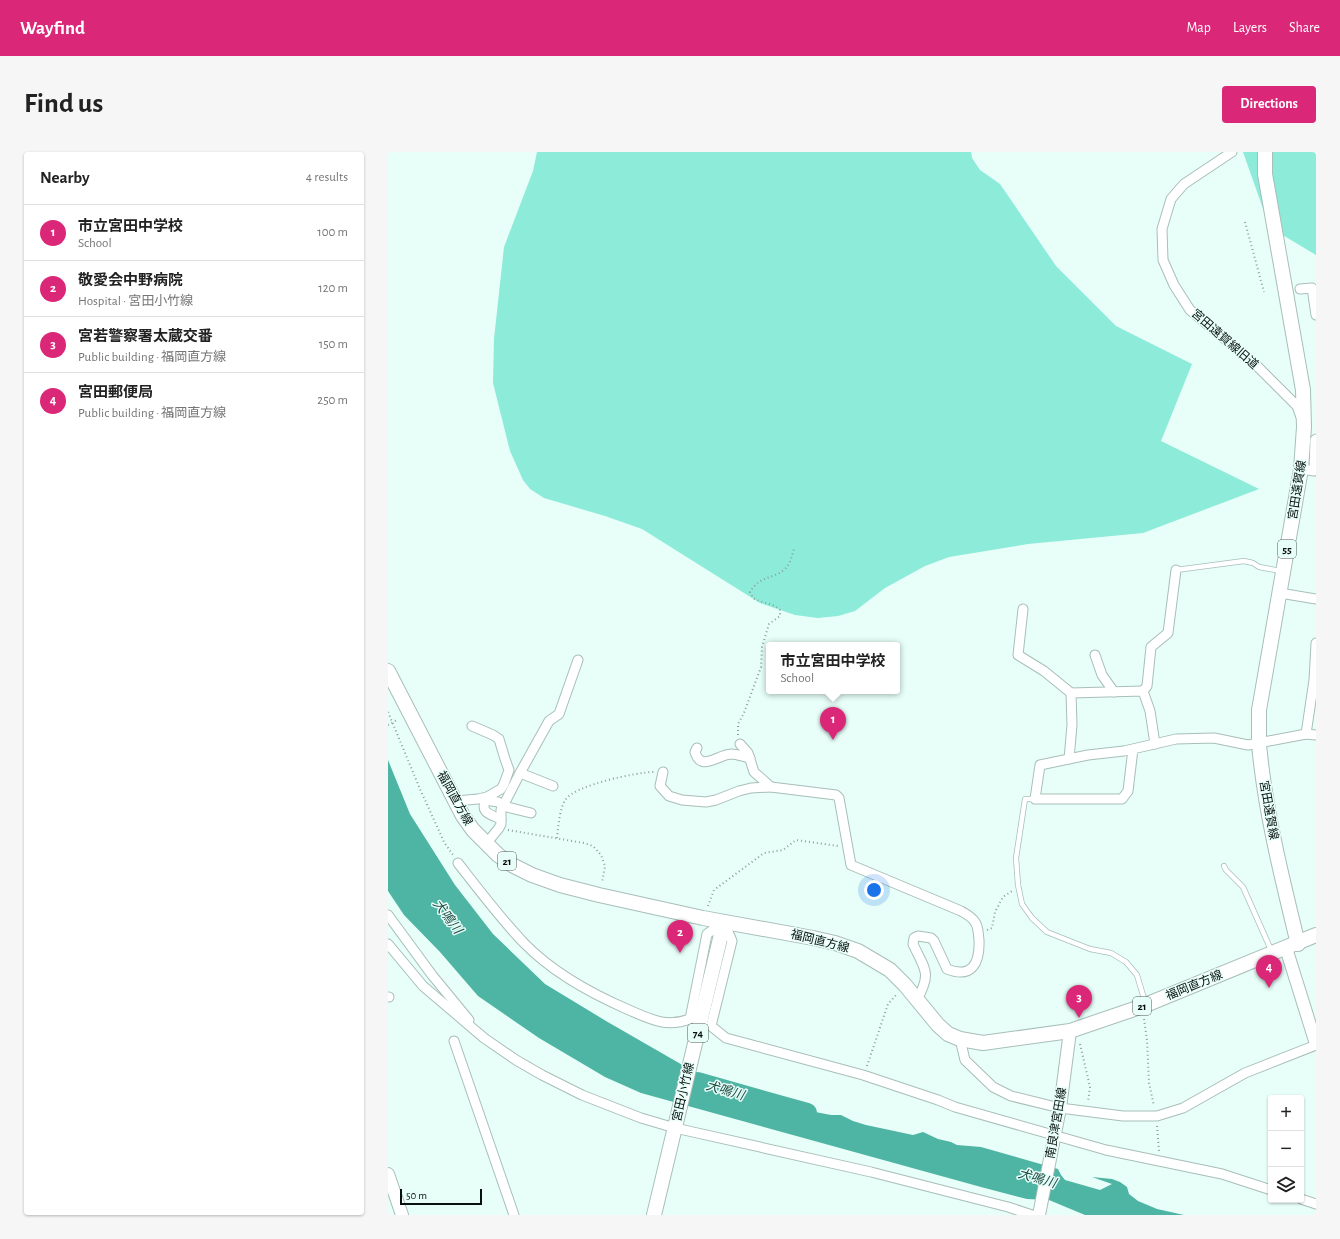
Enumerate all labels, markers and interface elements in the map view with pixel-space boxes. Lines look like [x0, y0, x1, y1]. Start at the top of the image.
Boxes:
text: Wayfind [20, 19, 85, 38]
text: Map [1186, 21, 1211, 35]
text: Layers [1233, 21, 1267, 35]
text: Share [1289, 21, 1320, 35]
button: Directions [1222, 86, 1316, 123]
text: Find us [24, 90, 103, 118]
text: Nearby [40, 169, 90, 186]
text: 4 results [306, 171, 348, 184]
text: 市立宮田中学校 [78, 219, 183, 234]
text: 1 [51, 226, 55, 239]
text: 100 m [317, 226, 348, 239]
text: School [78, 237, 112, 250]
text: 敬愛会中野病院 [78, 273, 183, 288]
text: 2 [50, 282, 56, 295]
text: 120 m [318, 282, 348, 295]
text: Hospital · 宮田小竹線 [78, 295, 193, 308]
street label: 宮田遠賀線旧道 [1189, 306, 1261, 371]
text: 宮若警察署太蔵交番 [78, 329, 213, 344]
text: 3 [50, 338, 56, 351]
text: 150 m [319, 338, 348, 351]
text: Public building · 福岡直方線 [78, 351, 226, 364]
text: 宮田郵便局 [78, 385, 153, 400]
text: 4 [50, 394, 56, 407]
text: 250 m [317, 394, 348, 407]
text: Public building · 福岡直方線 [78, 407, 226, 420]
street label: 宮田遠賀線 [1285, 459, 1308, 521]
road number: 55 [1278, 540, 1296, 558]
popup [766, 642, 900, 694]
text: 市立宮田中学校 [780, 654, 886, 669]
text: School [780, 672, 814, 685]
pin: 1 [820, 707, 846, 740]
street label: 福岡直方線 [435, 768, 476, 827]
street label: 宮田遠賀線 [1258, 779, 1281, 841]
road number: 21 [498, 852, 516, 870]
your location [864, 880, 884, 900]
water label: 犬鳴川 [430, 897, 466, 938]
pin: 2 [667, 920, 693, 953]
street label: 福岡直方線 [789, 927, 851, 954]
pin: 4 [1256, 955, 1282, 988]
street label: 福岡直方線 [1164, 967, 1224, 1002]
pin: 3 [1066, 985, 1092, 1018]
road number: 21 [1133, 997, 1151, 1015]
road number: 74 [688, 1024, 708, 1042]
street label: 宮田小竹線 [669, 1061, 696, 1123]
water label: 犬鳴川 [704, 1078, 748, 1103]
street label: 南良津宮田線 [1043, 1086, 1068, 1160]
map controls [1268, 1095, 1304, 1203]
button: + [1268, 1095, 1304, 1131]
button: − [1268, 1131, 1304, 1167]
water label: 犬鳴川 [1016, 1166, 1060, 1191]
button: layers [1268, 1167, 1304, 1203]
scale bar [400, 1187, 482, 1206]
text: 50 m [406, 1190, 427, 1201]

